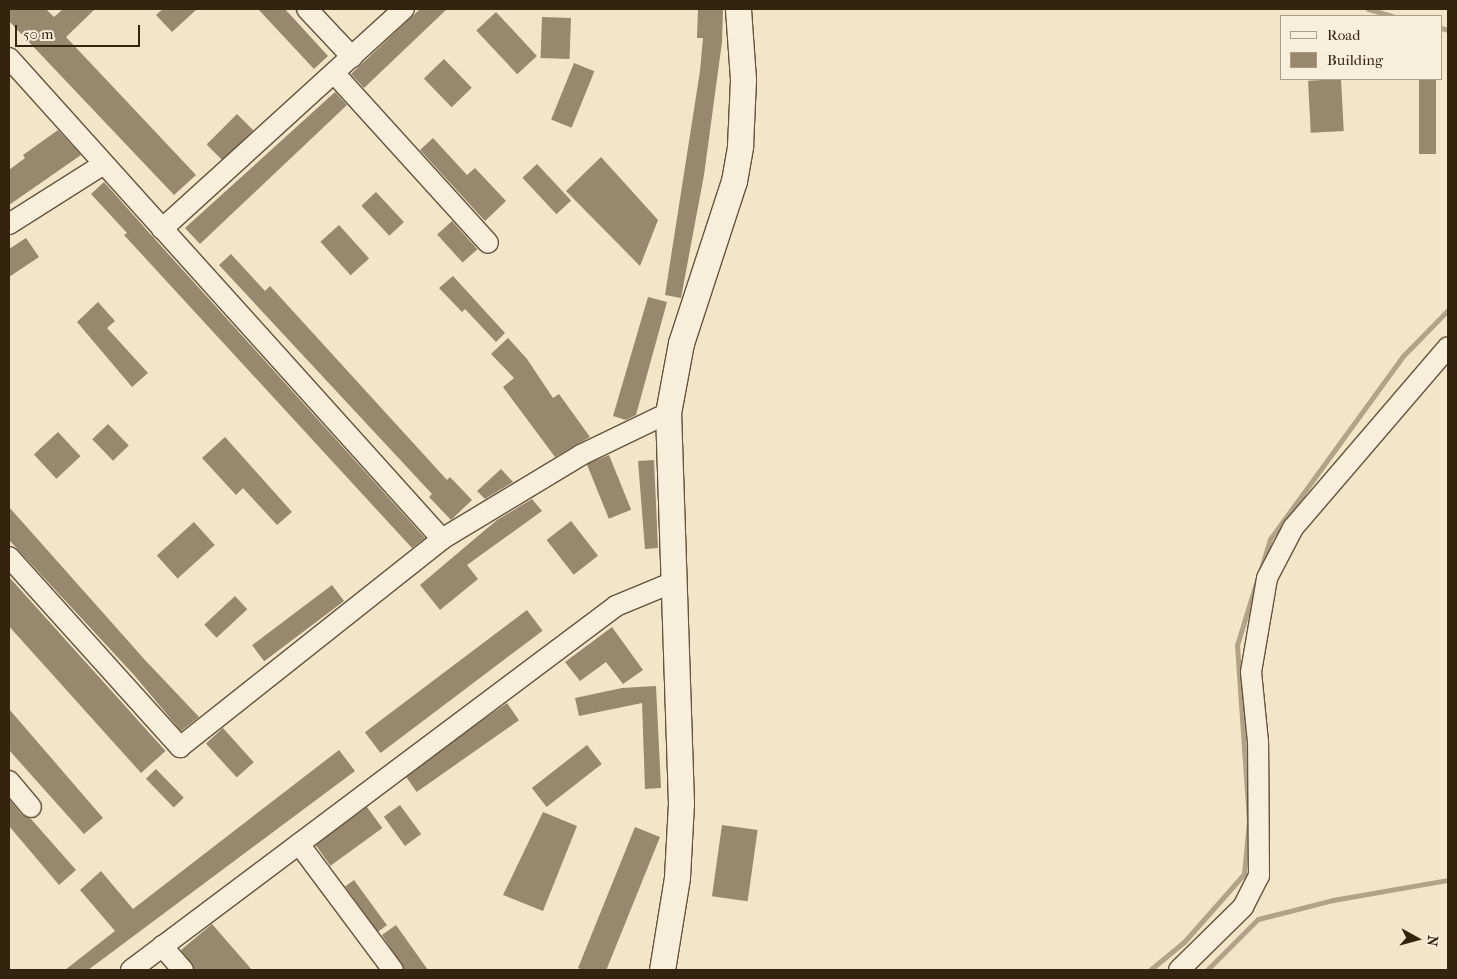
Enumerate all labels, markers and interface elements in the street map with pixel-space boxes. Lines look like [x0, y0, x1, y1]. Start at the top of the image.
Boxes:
scale bar [18, 15, 142, 47]
legend [1280, 15, 1442, 80]
text: 50 m [23, 25, 53, 43]
text: Road [1327, 26, 1360, 44]
text: Building [1327, 51, 1383, 69]
north arrow [1392, 914, 1442, 964]
text: N [1423, 935, 1441, 947]

